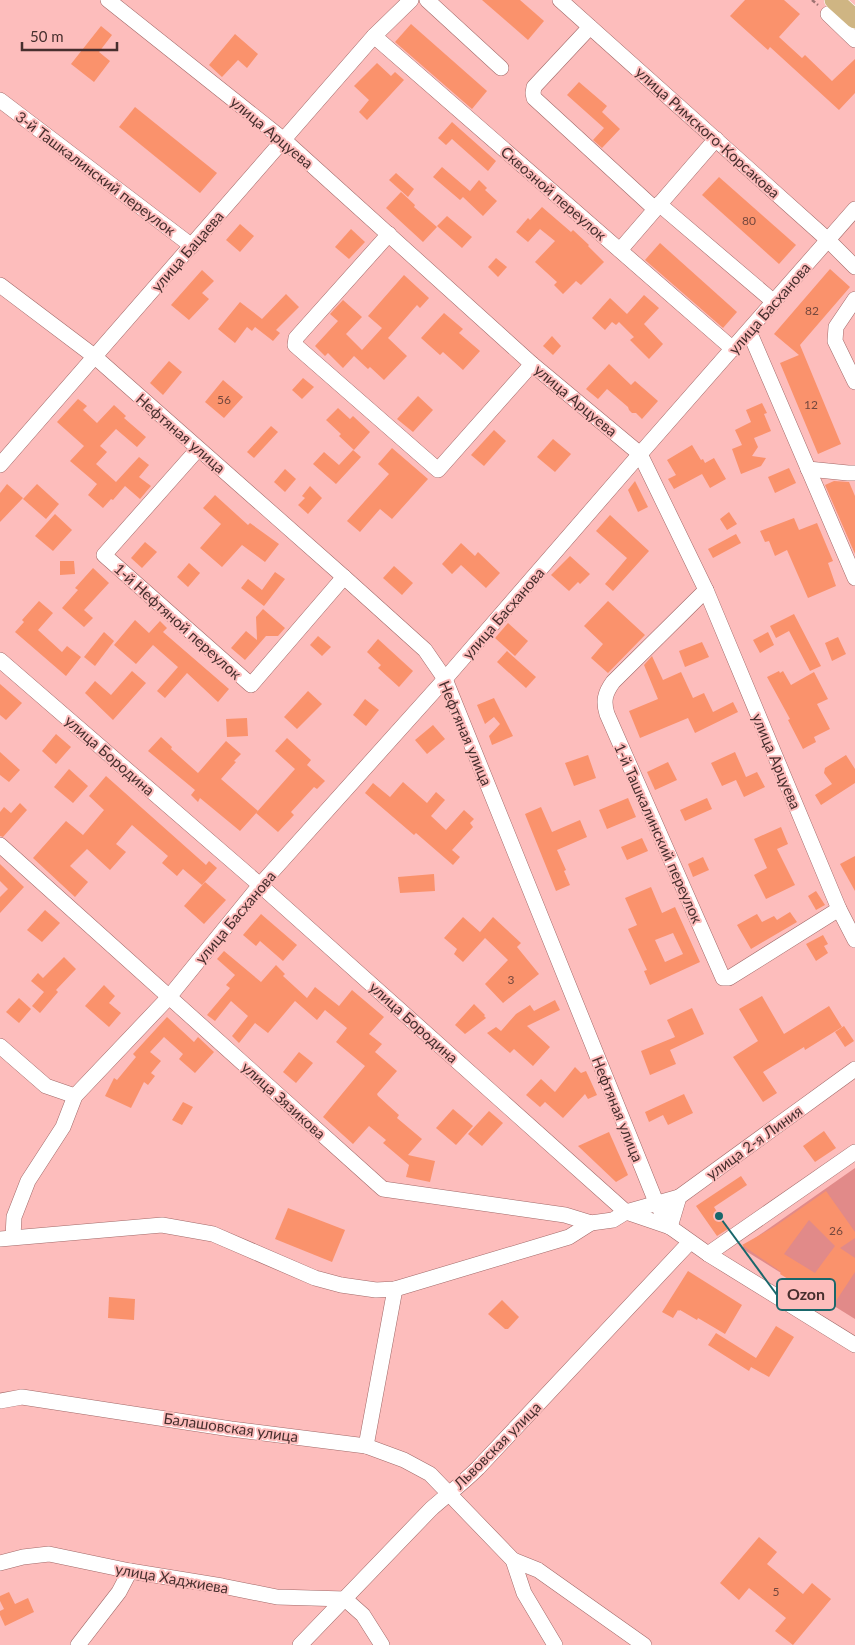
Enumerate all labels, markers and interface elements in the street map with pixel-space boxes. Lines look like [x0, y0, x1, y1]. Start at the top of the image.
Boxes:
scale bar [22, 20, 118, 52]
text: 50 m [30, 27, 64, 45]
street label: улица Римского-Корсакова [632, 62, 784, 202]
street label: улица Арцуева [227, 92, 317, 172]
street label: 3-й Ташкалинский переулок [13, 107, 180, 239]
street label: Сквозной переулок [497, 142, 611, 244]
street label: улица Бацаева [147, 207, 227, 295]
house number: 80 [742, 213, 756, 228]
street label: улица Басханова [724, 259, 814, 357]
house number: 82 [805, 303, 819, 318]
street label: улица Арцуева [531, 360, 621, 440]
street label: Нефтяная улица [133, 389, 229, 477]
house number: 56 [217, 392, 231, 407]
house number: 12 [804, 397, 818, 412]
street label: 1-й Нефтяной переулок [111, 559, 245, 683]
street label: улица Басханова [458, 564, 548, 662]
street label: Нефтяная улица [436, 678, 496, 788]
street label: улица Арцуева [749, 710, 805, 812]
street label: улица Бородина [61, 711, 159, 799]
street label: 1-й Ташкалинский переулок [611, 740, 707, 926]
street label: улица Басханова [191, 867, 279, 967]
house number: 3 [508, 972, 515, 987]
street label: улица Бородина [366, 978, 462, 1066]
street label: Нефтяная улица [589, 1054, 647, 1164]
street label: улица Зязикова [238, 1058, 330, 1142]
street label: улица 2-я Линия [703, 1101, 805, 1183]
house number: 26 [829, 1223, 843, 1238]
callout: Ozon [777, 1279, 835, 1310]
text: Ozon [787, 1284, 825, 1303]
street label: Львовская улица [449, 1398, 544, 1493]
street label: Балашовская улица [162, 1409, 300, 1445]
street label: улица Хаджиева [114, 1559, 230, 1597]
house number: 5 [773, 1584, 780, 1599]

